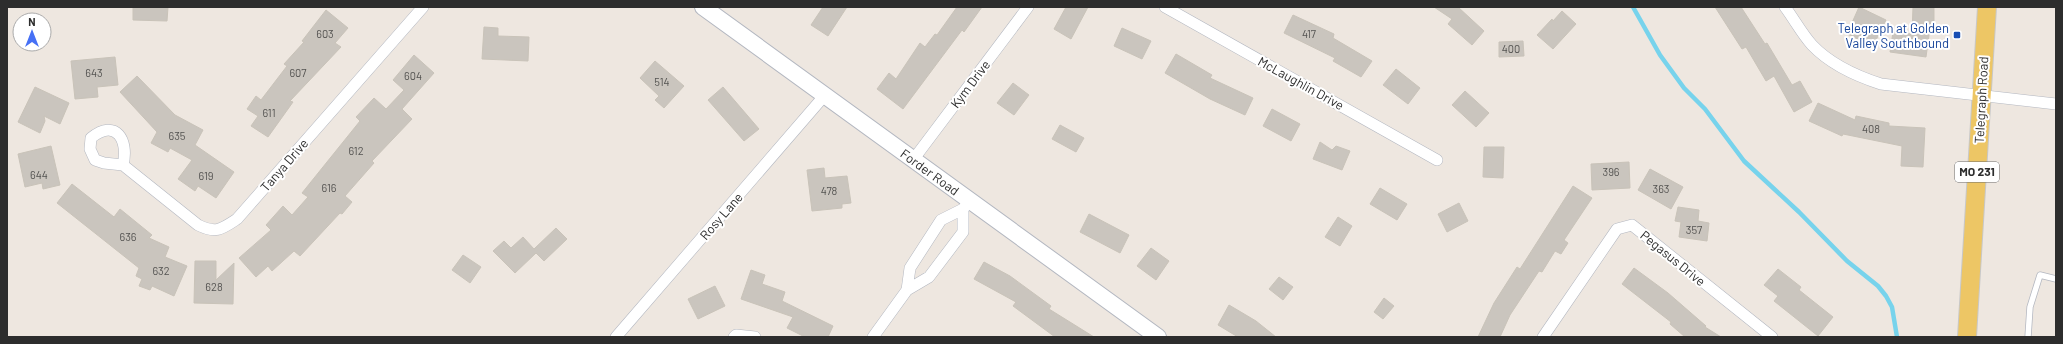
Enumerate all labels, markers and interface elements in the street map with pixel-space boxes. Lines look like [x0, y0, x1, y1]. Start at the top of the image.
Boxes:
north arrow [12, 12, 52, 52]
text: N [28, 15, 36, 28]
place label: Telegraph at Golden Valley Southbound [1838, 20, 1949, 51]
house number: 603 [316, 27, 334, 40]
house number: 417 [1302, 27, 1316, 40]
marker: Telegraph at Golden Valley Southbound [1952, 30, 1962, 40]
house number: 400 [1502, 42, 1520, 55]
street label: McLaughlin Drive [1255, 53, 1347, 113]
street label: Telegraph Road [1971, 56, 1991, 144]
street label: Kym Drive [947, 57, 993, 111]
house number: 643 [85, 66, 103, 79]
house number: 607 [289, 66, 307, 79]
house number: 604 [404, 69, 422, 82]
house number: 514 [654, 75, 670, 88]
house number: 611 [262, 106, 276, 119]
house number: 408 [1862, 122, 1880, 135]
house number: 635 [169, 129, 186, 142]
street label: Tanya Drive [257, 135, 311, 195]
house number: 612 [348, 144, 364, 157]
street label: Forder Road [898, 145, 962, 199]
road number: MO 231 [1955, 162, 1999, 182]
house number: 396 [1602, 165, 1620, 178]
house number: 644 [30, 168, 48, 181]
house number: 619 [198, 169, 214, 182]
house number: 616 [322, 181, 337, 194]
house number: 363 [1653, 182, 1670, 195]
house number: 478 [821, 184, 838, 197]
street label: Rosy Lane [696, 189, 746, 243]
house number: 357 [1686, 223, 1702, 236]
street label: Pegasus Drive [1637, 227, 1709, 289]
house number: 636 [120, 230, 137, 243]
house number: 632 [152, 264, 170, 277]
house number: 628 [205, 280, 223, 293]

